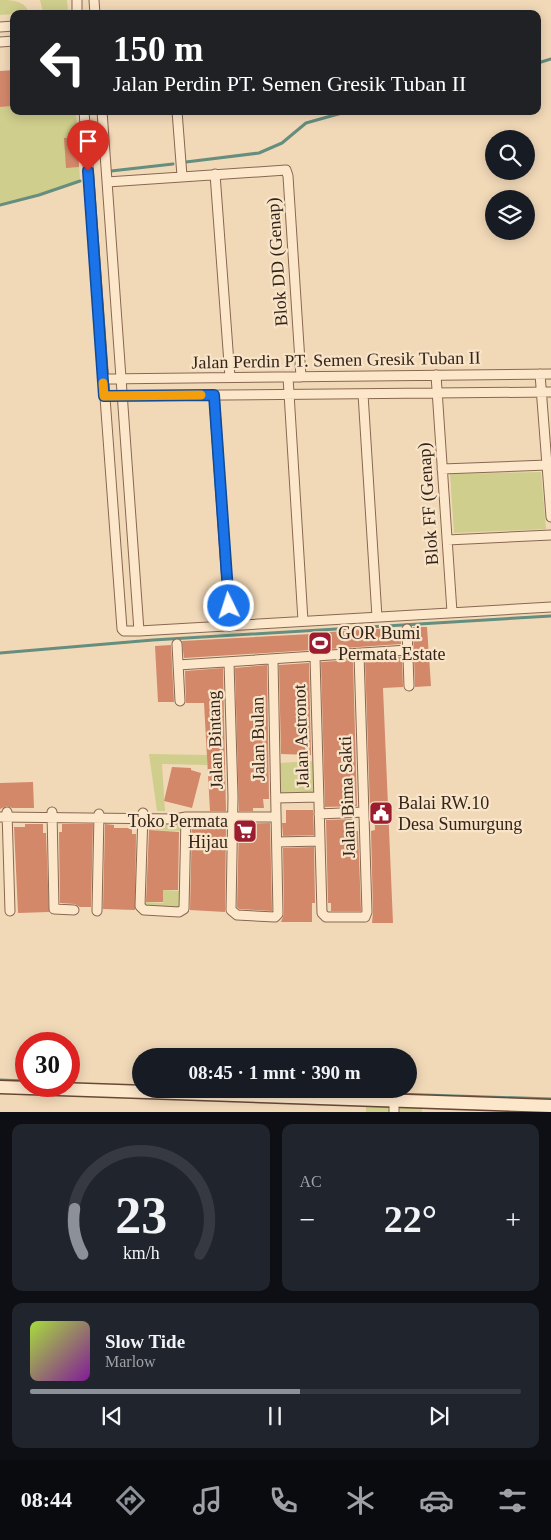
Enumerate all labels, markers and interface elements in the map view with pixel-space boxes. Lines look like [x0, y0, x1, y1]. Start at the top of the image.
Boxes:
icon: left [30, 30, 95, 95]
text: 150 m [113, 30, 203, 69]
text: Jalan Perdin PT. Semen Gresik Tuban II [113, 71, 466, 96]
pin [67, 120, 109, 171]
icon: arrive [74, 127, 102, 155]
map controls [485, 130, 535, 240]
button: search [485, 130, 535, 180]
button: layers [485, 190, 535, 240]
street label: Blok DD (Genap) [263, 197, 292, 327]
street label: Jalan Perdin PT. Semen Gresik Tuban II [191, 347, 481, 373]
street label: Blok FF (Genap) [414, 442, 443, 566]
position arrow [202, 579, 254, 631]
place label: GOR Bumi Permata Estate [338, 623, 445, 664]
sports icon: GOR Bumi Permata Estate [307, 630, 333, 656]
street label: Jalan Astronot [289, 684, 313, 788]
street label: Jalan Bintang [203, 690, 227, 790]
street label: Jalan Bulan [247, 697, 269, 781]
street label: Jalan Bima Sakti [335, 736, 359, 858]
place label: Balai RW.10 Desa Sumurgung [398, 793, 522, 834]
public building icon: Balai RW.10 Desa Sumurgung [368, 800, 394, 826]
place label: Toko Permata Hijau [128, 811, 228, 852]
supermarket icon: Toko Permata Hijau [232, 818, 258, 844]
speed limit sign: 30 [15, 1032, 80, 1097]
text: 08:45 · 1 mnt · 390 m [188, 1062, 361, 1083]
text: AC [300, 1173, 322, 1190]
text: 23 [115, 1187, 167, 1244]
text: 22° [384, 1198, 437, 1240]
text: − [300, 1204, 315, 1235]
text: + [505, 1204, 521, 1235]
text: km/h [122, 1243, 159, 1263]
text: Slow Tide [105, 1331, 185, 1352]
text: Marlow [105, 1353, 156, 1370]
icon: previous [98, 1402, 126, 1430]
icon: pause [261, 1402, 289, 1430]
icon: next [425, 1402, 453, 1430]
icon: directions [113, 1483, 148, 1518]
icon: music [190, 1483, 225, 1518]
icon: phone [266, 1483, 301, 1518]
icon: climate [343, 1483, 378, 1518]
icon: car [419, 1483, 454, 1518]
icon: filters [495, 1483, 530, 1518]
text: 08:44 [21, 1487, 72, 1512]

